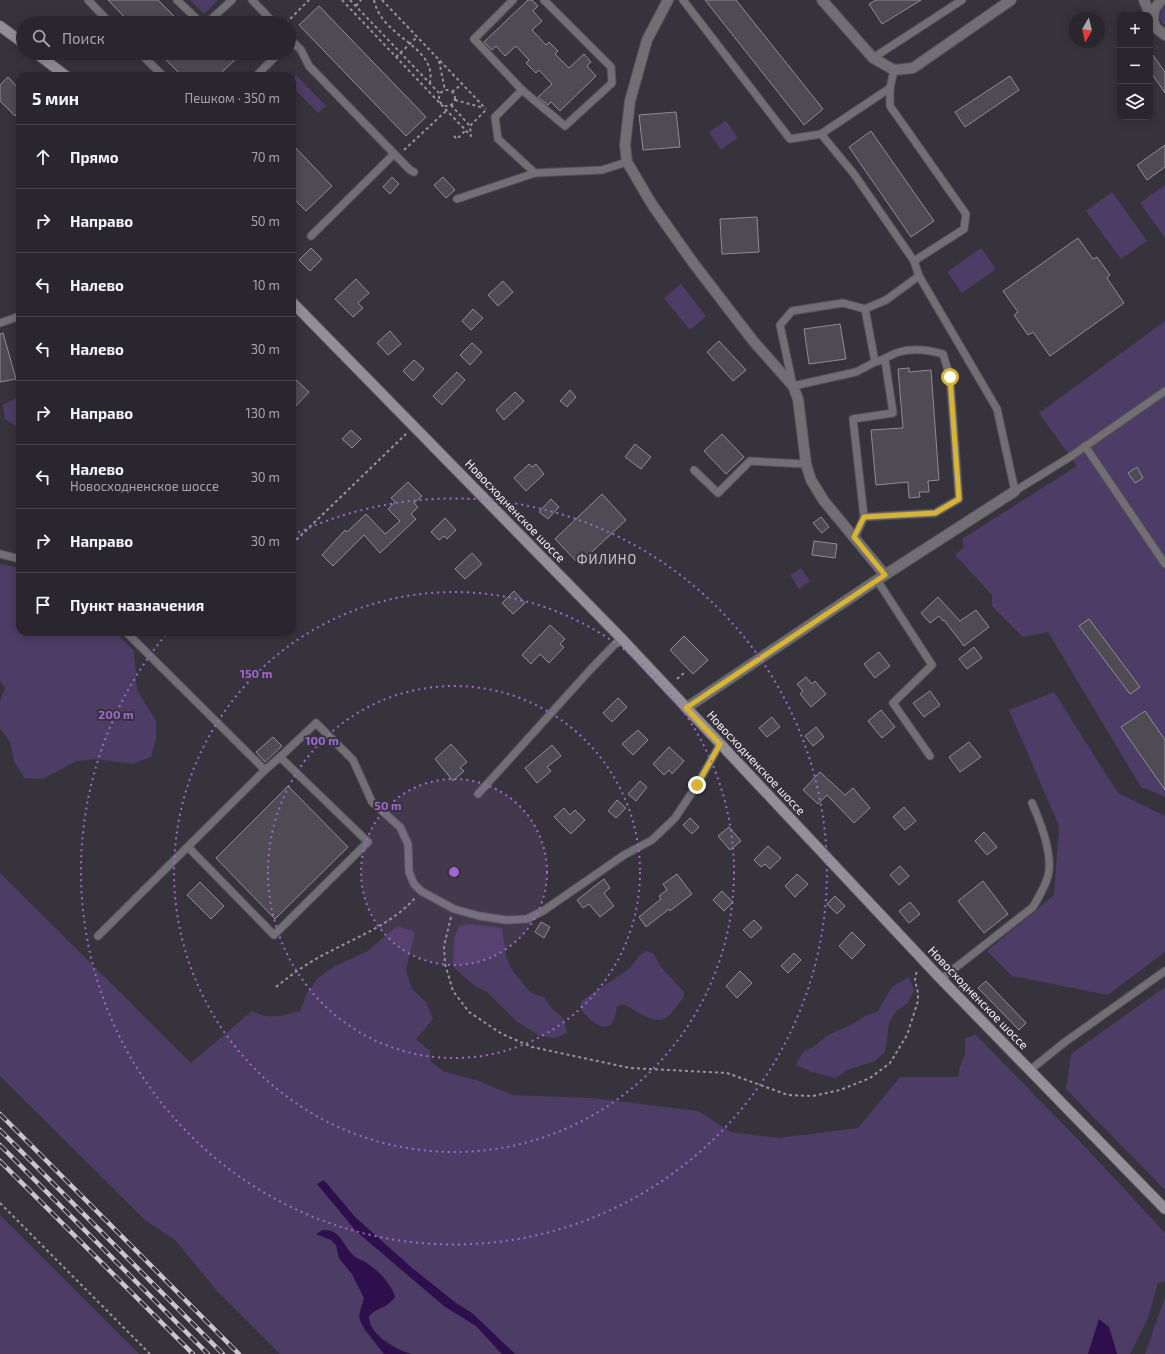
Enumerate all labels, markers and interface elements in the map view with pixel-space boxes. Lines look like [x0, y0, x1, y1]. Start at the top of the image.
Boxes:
north arrow [1069, 12, 1105, 48]
map controls [1117, 12, 1153, 120]
button: + [1117, 12, 1153, 48]
search box [16, 16, 296, 60]
icon: search [30, 27, 52, 49]
text: Поиск [62, 29, 105, 47]
button: − [1117, 48, 1153, 84]
button: layers [1117, 84, 1153, 120]
text: 5 мин [32, 88, 79, 108]
text: Пешком · 350 m [185, 90, 280, 106]
icon: ahead [32, 146, 54, 168]
text: Прямо [70, 148, 119, 166]
text: 70 m [251, 149, 280, 165]
icon: right [32, 210, 54, 232]
text: Направо [70, 212, 133, 230]
text: 50 m [251, 213, 280, 229]
icon: left [32, 274, 54, 296]
text: Налево [70, 276, 124, 294]
text: 10 m [253, 277, 280, 293]
icon: left [32, 338, 54, 360]
text: Налево [70, 340, 124, 358]
text: 30 m [251, 341, 280, 357]
route start [941, 368, 959, 386]
icon: right [32, 402, 54, 424]
text: Направо [70, 404, 133, 422]
text: 130 m [245, 405, 280, 421]
street label: Новосходненское шоссе [463, 456, 569, 565]
text: Налево [70, 460, 124, 478]
icon: left [32, 466, 54, 488]
text: 30 m [251, 469, 280, 485]
text: Новосходненское шоссе [70, 478, 219, 494]
icon: right [32, 530, 54, 552]
text: Направо [70, 532, 133, 550]
text: 30 m [251, 533, 280, 549]
district label: ФИЛИНО [577, 551, 637, 567]
icon: arrive [32, 594, 54, 616]
text: Пункт назначения [70, 596, 204, 614]
text: 150 m [240, 666, 272, 680]
text: 200 m [98, 707, 134, 721]
street label: Новосходненское шоссе [705, 707, 809, 817]
text: 100 m [305, 733, 339, 747]
route end [688, 776, 706, 794]
text: 50 m [374, 798, 402, 812]
centre of rings [447, 865, 461, 879]
street label: Новосходненское шоссе [926, 943, 1032, 1052]

